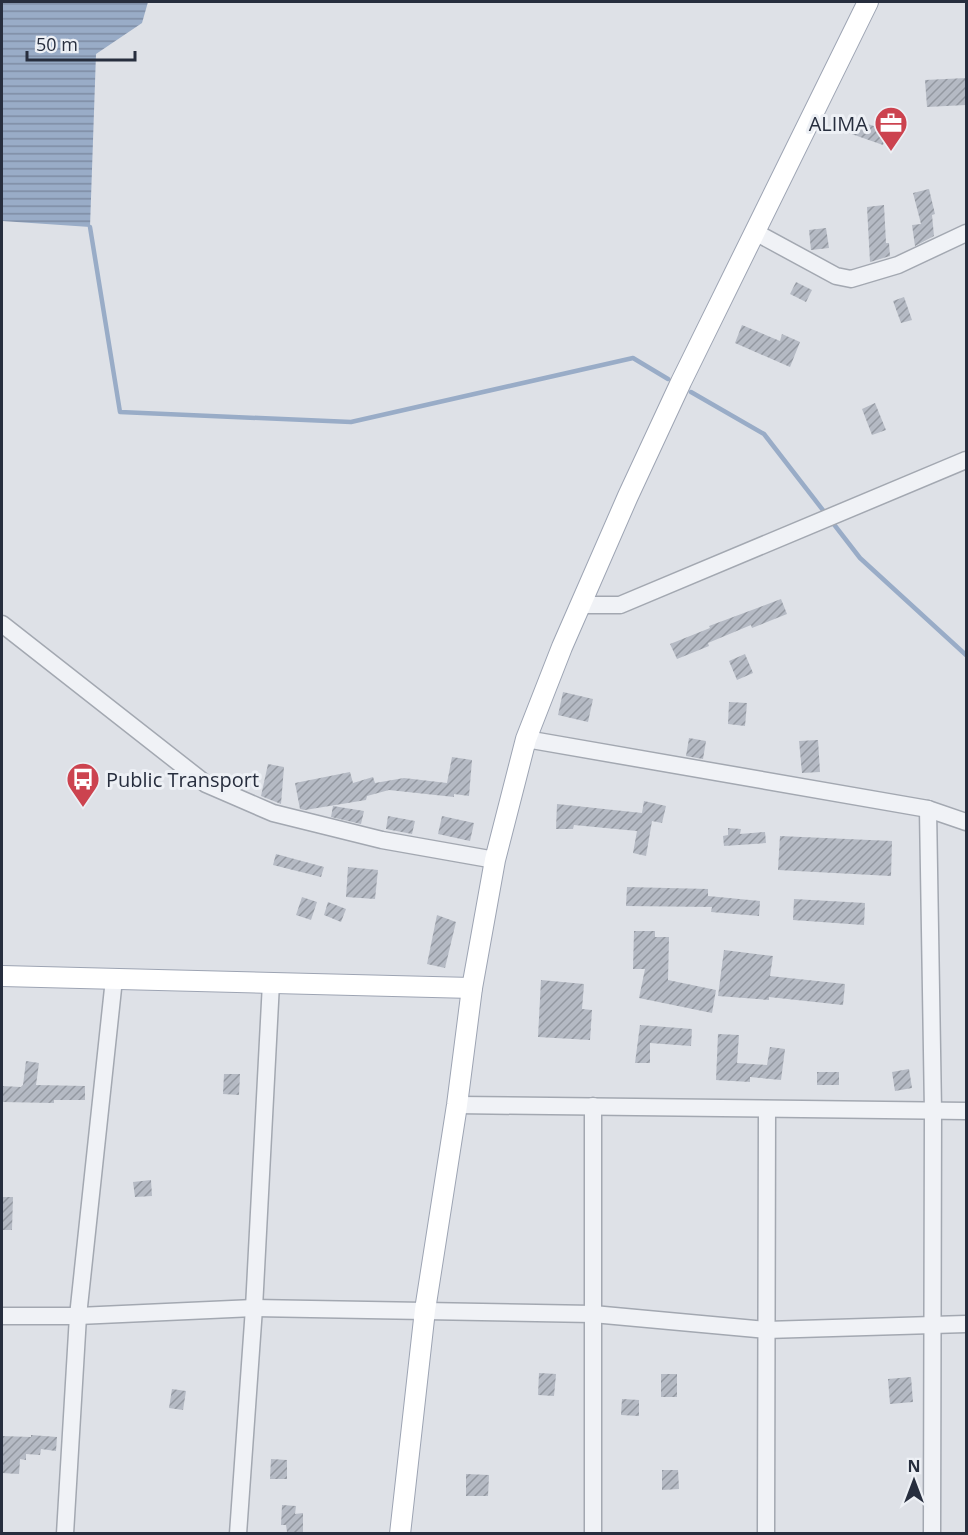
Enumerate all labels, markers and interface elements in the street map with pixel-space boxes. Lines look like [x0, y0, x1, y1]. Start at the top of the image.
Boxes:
scale bar [27, 24, 135, 62]
text: 50 m [36, 32, 78, 56]
office icon: ALIMA [873, 105, 909, 152]
place label: ALIMA [809, 110, 868, 137]
bus stop icon: Public Transport [65, 761, 101, 808]
place label: Public Transport [106, 766, 259, 793]
north arrow [884, 1451, 944, 1511]
text: N [907, 1455, 921, 1477]

